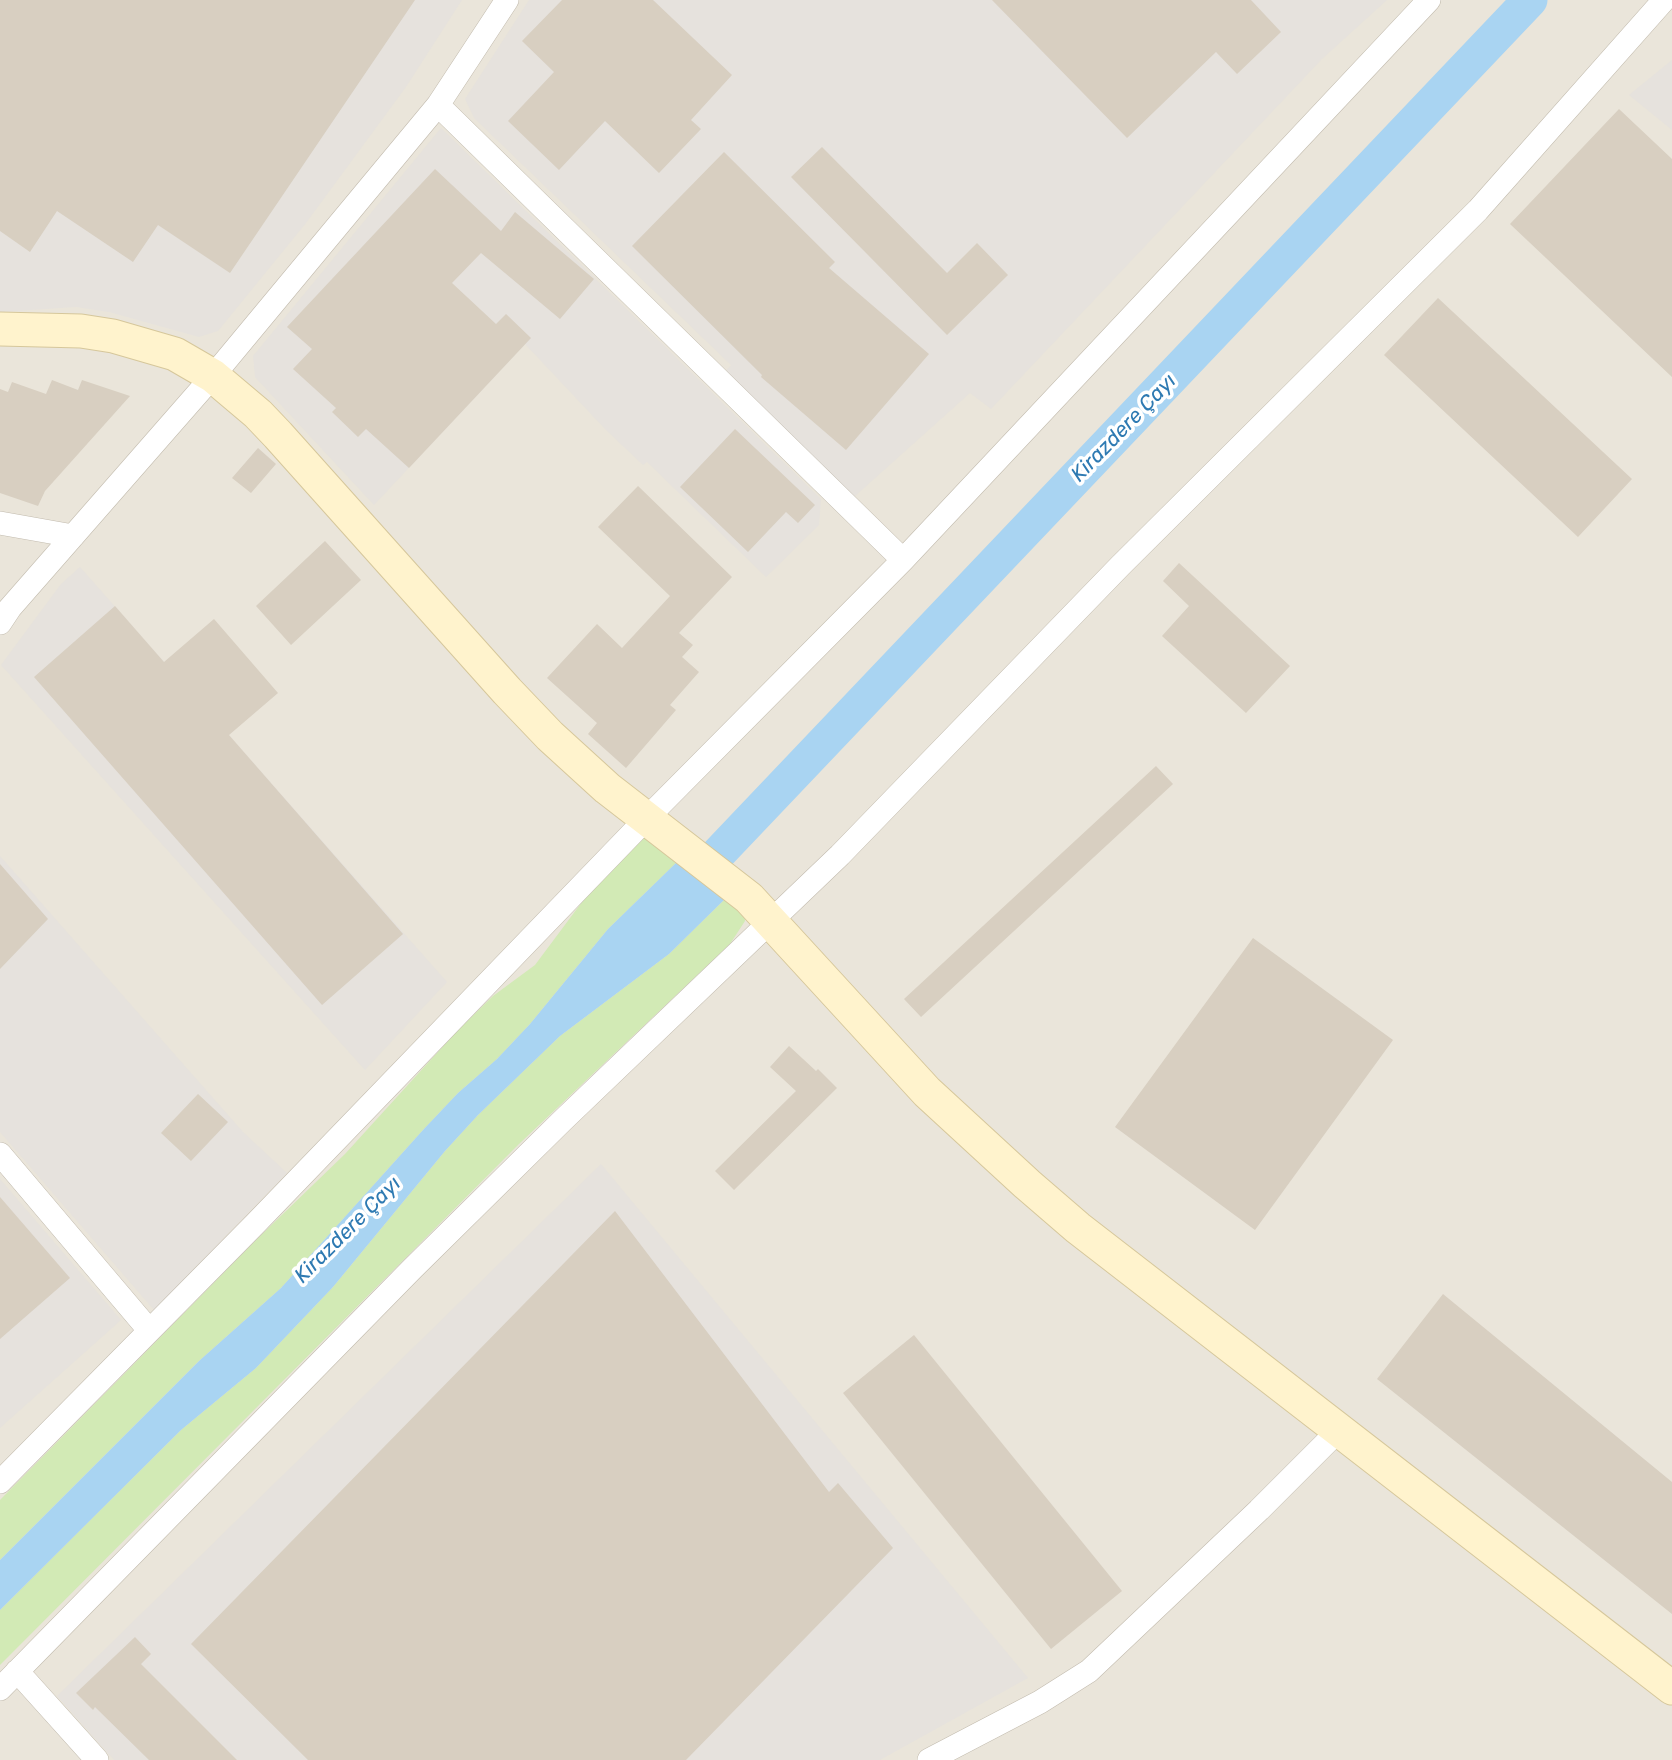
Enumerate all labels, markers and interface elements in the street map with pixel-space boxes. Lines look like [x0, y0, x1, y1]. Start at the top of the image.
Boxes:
water label: Kirazdere Çayı [1066, 369, 1182, 487]
water label: Kirazdere Çayı [289, 1171, 407, 1289]

